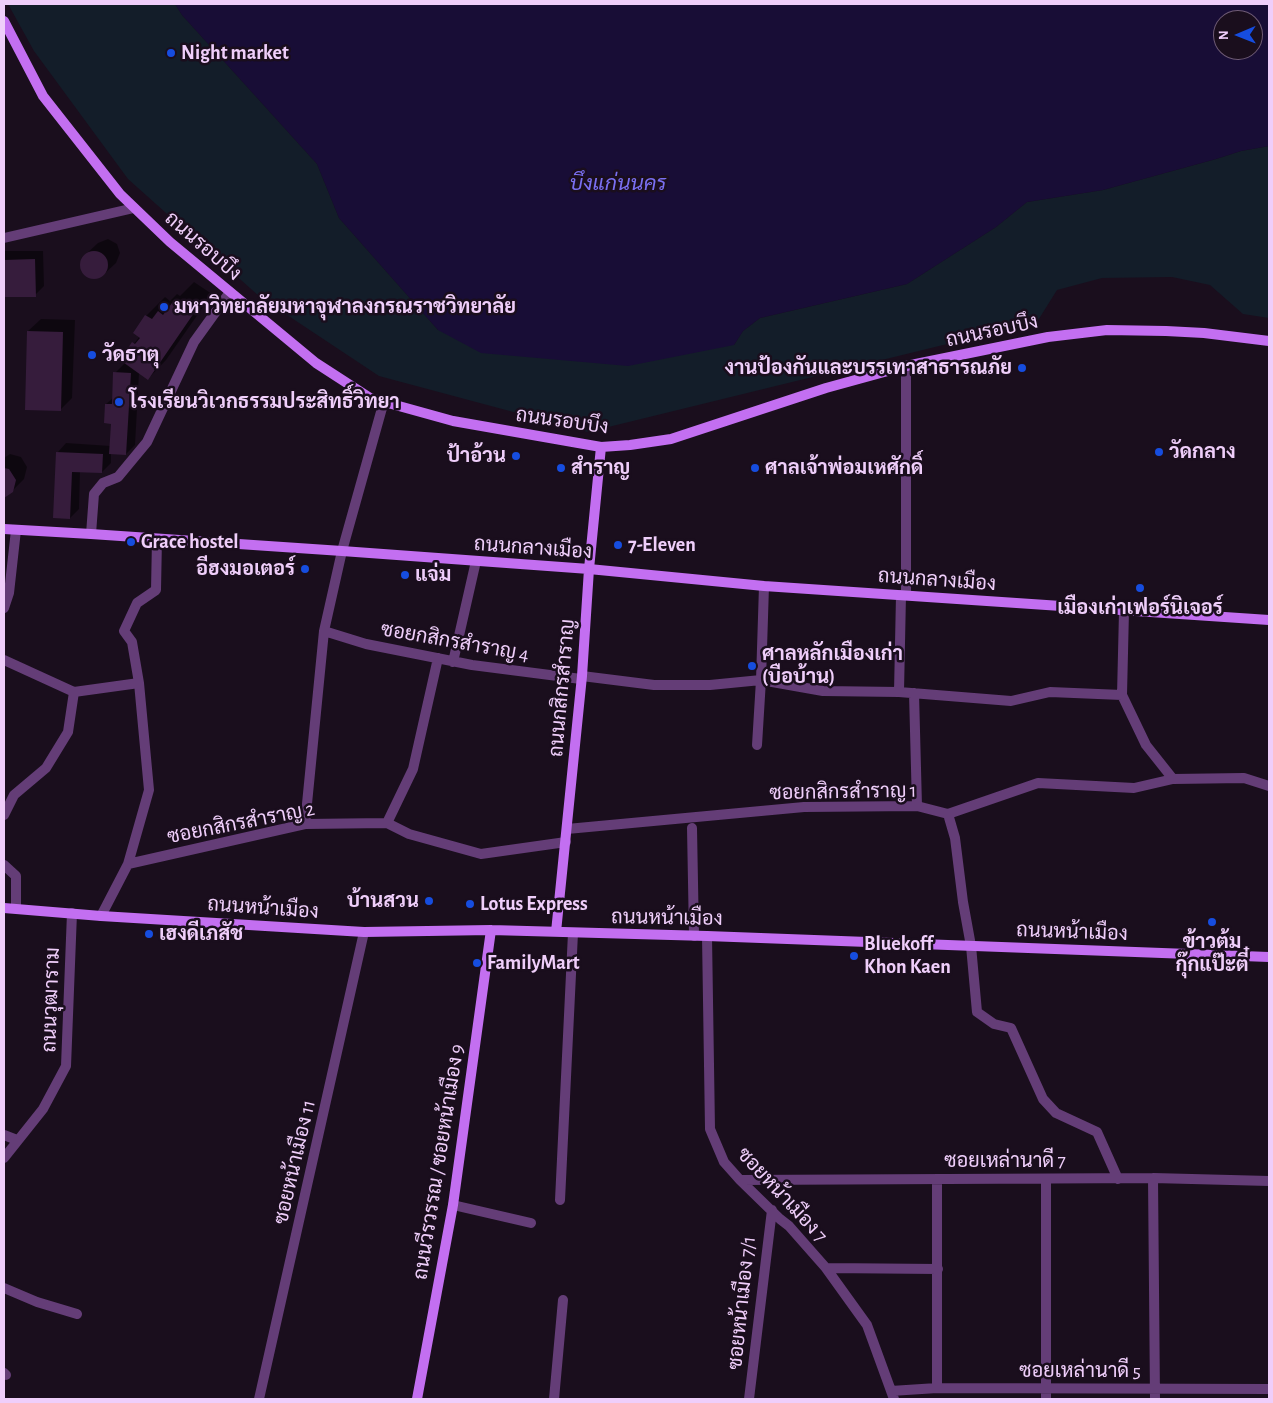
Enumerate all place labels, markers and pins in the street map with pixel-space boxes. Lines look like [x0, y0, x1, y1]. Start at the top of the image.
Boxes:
place label: Night market [181, 41, 289, 65]
marker: Night market [165, 47, 177, 59]
place label: มหาวิทยาลัยมหาจุฬาลงกรณราชวิทยาลัย [174, 295, 516, 319]
marker: มหาวิทยาลัยมหาจุฬาลงกรณราชวิทยาลัย [158, 301, 170, 313]
place label: วัดธาตุ [102, 343, 159, 367]
marker: วัดธาตุ [86, 349, 98, 361]
place label: งานป้องกันและบรรเทาสาธารณภัย [725, 356, 1012, 380]
marker: งานป้องกันและบรรเทาสาธารณภัย [1016, 362, 1028, 374]
place label: โรงเรียนวิเวกธรรมประสิทธิ์วิทยา [129, 390, 400, 414]
marker: โรงเรียนวิเวกธรรมประสิทธิ์วิทยา [113, 396, 125, 408]
place label: วัดกลาง [1169, 440, 1236, 464]
place label: ป้าอ้วน [447, 444, 506, 468]
marker: วัดกลาง [1153, 446, 1165, 458]
marker: ป้าอ้วน [510, 450, 522, 462]
place label: สำราญ [571, 456, 630, 480]
place label: ศาลเจ้าพ่อมเหศักดิ์ [765, 456, 923, 480]
marker: สำราญ [555, 462, 567, 474]
marker: ศาลเจ้าพ่อมเหศักดิ์ [749, 462, 761, 474]
place label: Grace hostel [141, 530, 239, 554]
place label: 7-Eleven [628, 533, 696, 557]
marker: Grace hostel [125, 536, 137, 548]
marker: 7-Eleven [612, 539, 624, 551]
place label: อีฮงมอเตอร์ [196, 557, 295, 581]
marker: อีฮงมอเตอร์ [299, 563, 311, 575]
place label: แจ่ม [415, 563, 451, 587]
marker: แจ่ม [399, 569, 411, 581]
marker: เมืองเก่าเฟอร์นิเจอร์ [1134, 582, 1146, 594]
place label: เมืองเก่าเฟอร์นิเจอร์ [1057, 596, 1223, 620]
place label: ศาลหลักเมืองเก่า (บือบ้าน) [762, 642, 903, 689]
marker: ศาลหลักเมืองเก่า (บือบ้าน) [746, 660, 758, 672]
place label: บ้านสวน [347, 889, 419, 913]
place label: Lotus Express [480, 892, 588, 916]
marker: บ้านสวน [423, 895, 435, 907]
marker: Lotus Express [464, 898, 476, 910]
marker: ข้าวต้ม กุ๊กแป๊ะตี๋ [1206, 916, 1218, 928]
place label: เฮงดีเภสัช [159, 922, 243, 946]
marker: เฮงดีเภสัช [143, 928, 155, 940]
place label: ข้าวต้ม กุ๊กแป๊ะตี๋ [1175, 930, 1249, 977]
place label: Bluekoff Khon Kaen [864, 932, 951, 979]
marker: Bluekoff Khon Kaen [848, 950, 860, 962]
place label: FamilyMart [487, 951, 579, 975]
marker: FamilyMart [471, 957, 483, 969]

